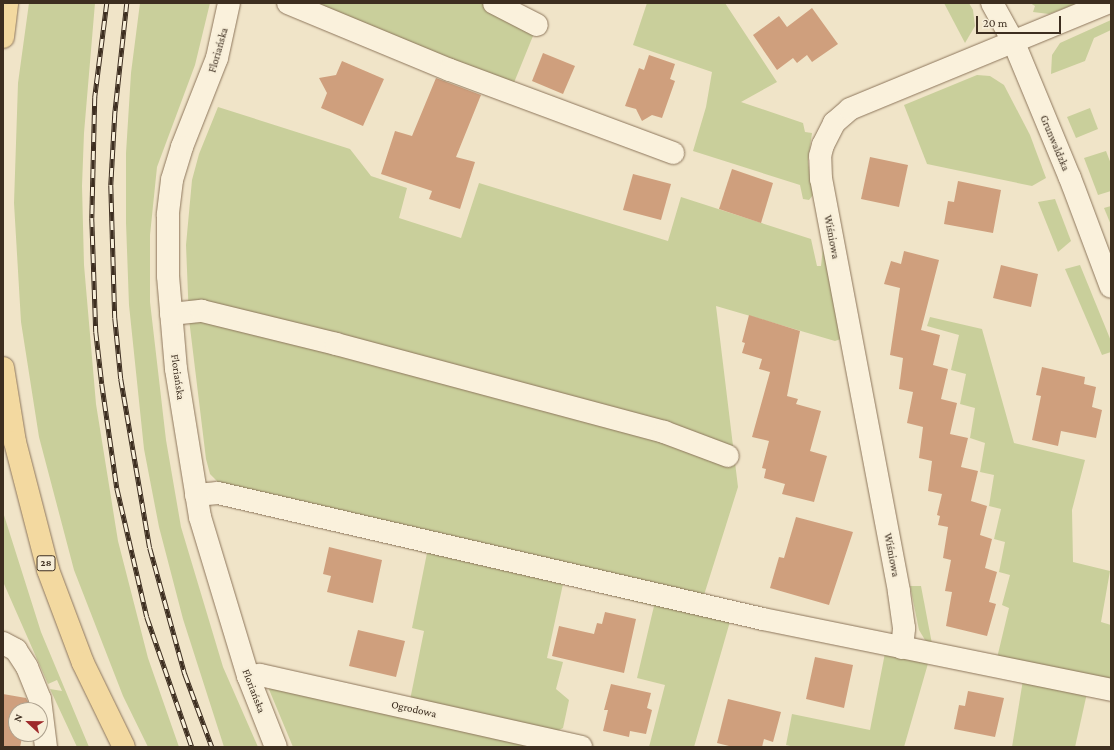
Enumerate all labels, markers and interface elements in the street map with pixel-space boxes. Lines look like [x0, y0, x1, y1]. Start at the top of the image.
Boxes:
scale bar [978, 8, 1063, 34]
text: 20 m [983, 16, 1007, 30]
street label: Floriańska [205, 26, 231, 74]
street label: Grunwaldzka [1037, 113, 1073, 173]
street label: Wiśniowa [821, 214, 843, 260]
street label: Floriańska [168, 353, 188, 401]
street label: Wiśniowa [881, 532, 903, 578]
road number: 28 [36, 555, 56, 571]
street label: Floriańska [240, 667, 268, 715]
street label: Ogrodowa [390, 697, 438, 721]
north arrow [8, 702, 48, 742]
text: N [11, 712, 25, 724]

